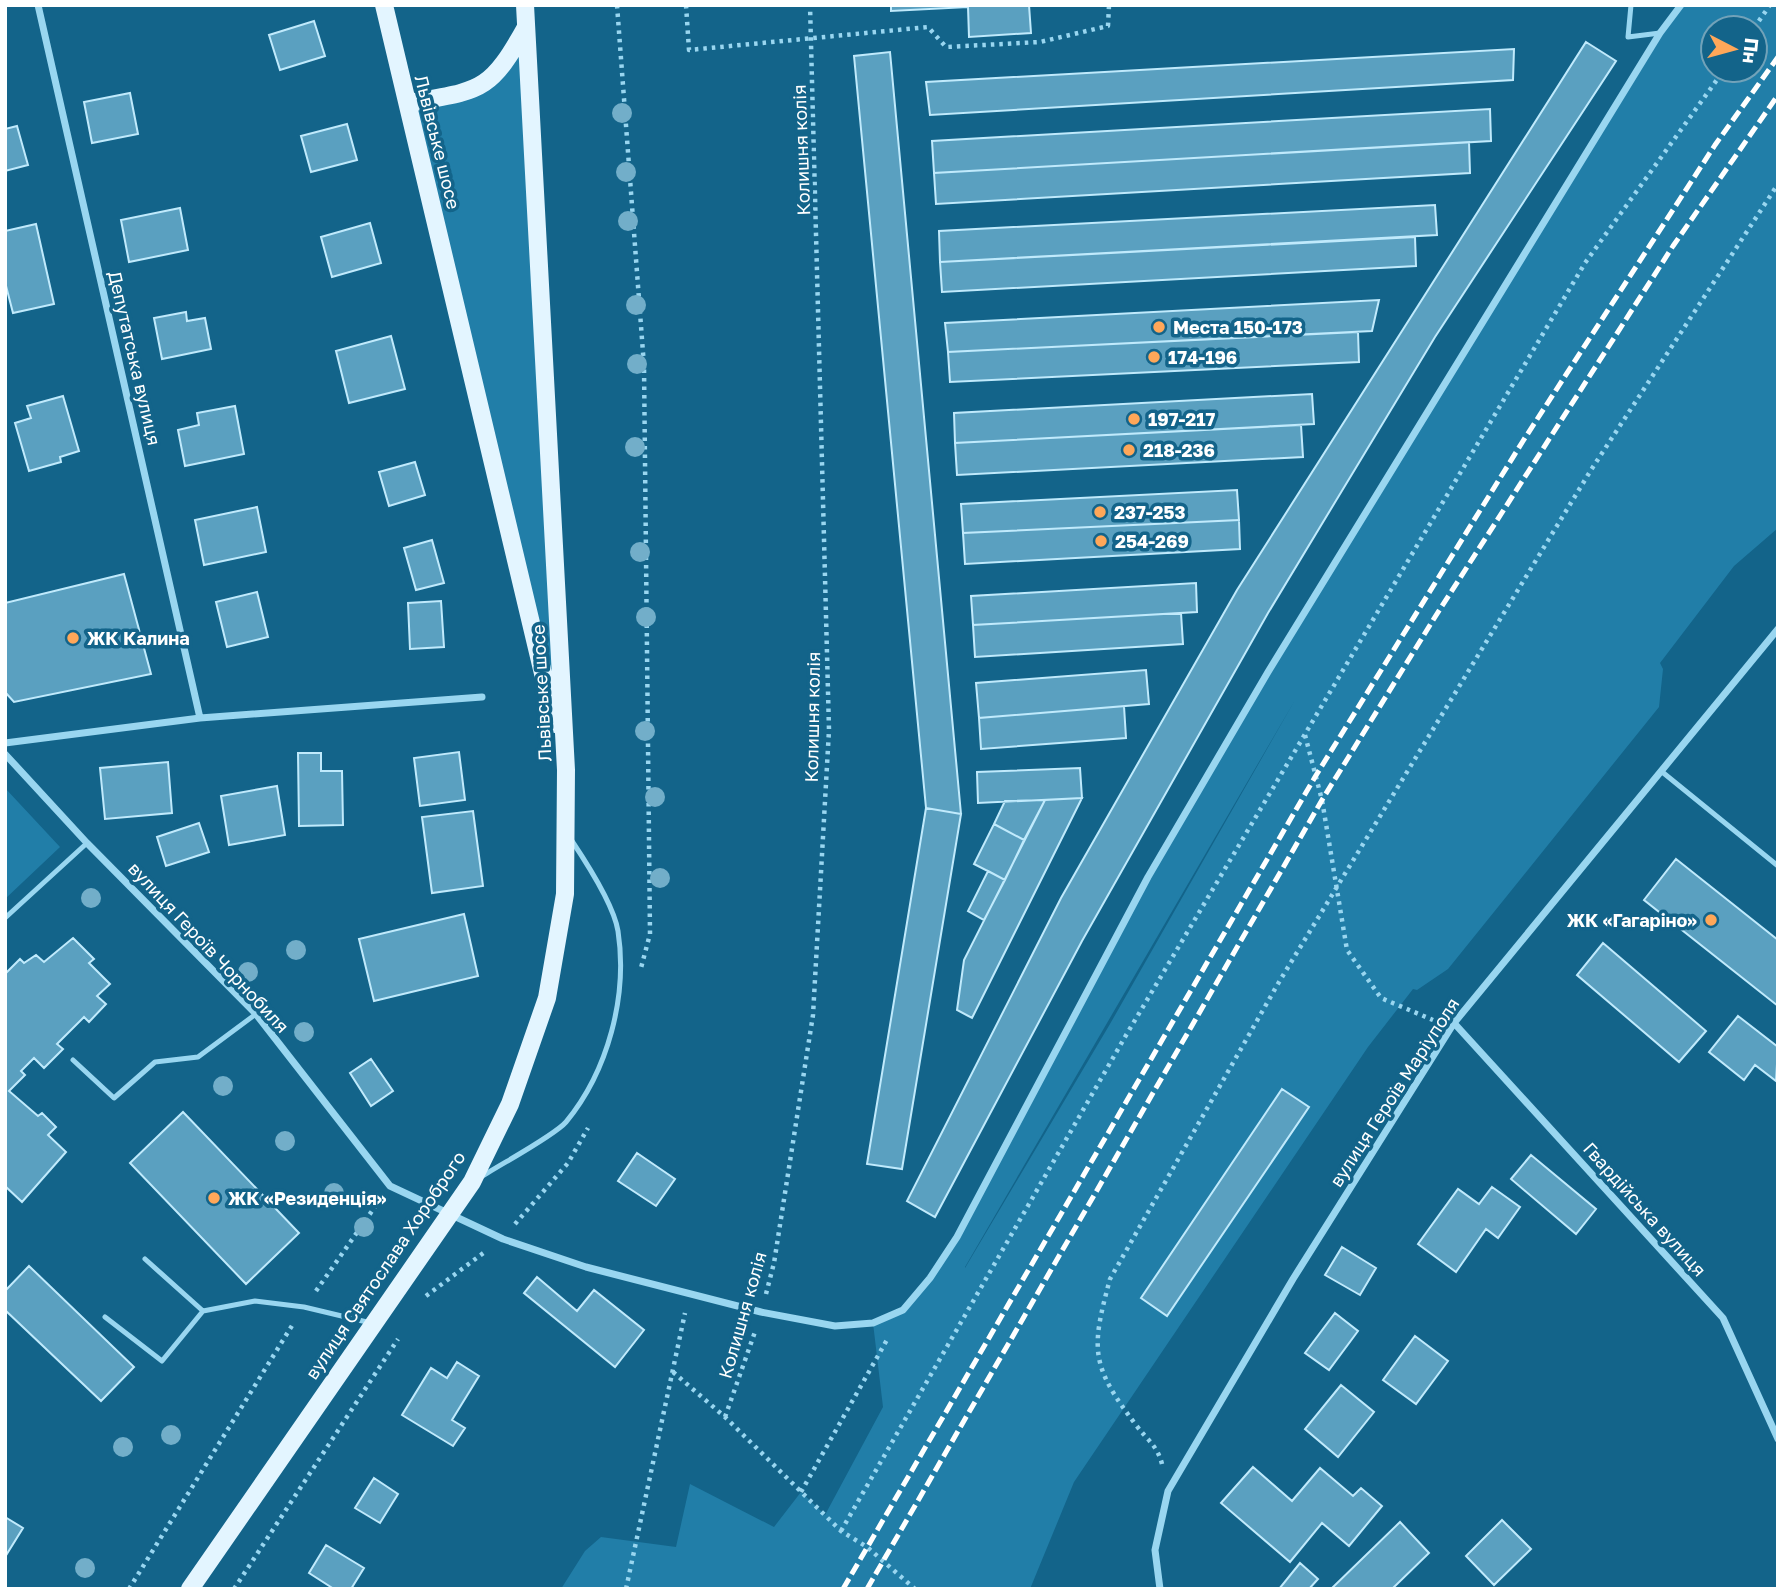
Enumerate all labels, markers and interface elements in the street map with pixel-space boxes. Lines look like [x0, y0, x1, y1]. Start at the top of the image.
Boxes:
north arrow [1699, 14, 1769, 84]
text: Пн [1739, 37, 1764, 65]
street label: Львівське шосе [411, 73, 465, 211]
street label: Колишня колія [788, 84, 814, 216]
street label: Депутатська вулиця [104, 269, 166, 447]
place label: Места 150-173 [1173, 316, 1303, 338]
marker: Места 150-173 [1151, 319, 1167, 335]
place label: 174-196 [1168, 346, 1237, 368]
marker: 174-196 [1146, 349, 1162, 365]
place label: 197-217 [1148, 408, 1216, 430]
marker: 197-217 [1126, 411, 1142, 427]
place label: 218-236 [1143, 439, 1215, 461]
marker: 218-236 [1121, 442, 1137, 458]
place label: 237-253 [1114, 501, 1186, 523]
marker: 237-253 [1092, 504, 1108, 520]
place label: 254-269 [1115, 530, 1189, 552]
marker: 254-269 [1093, 533, 1109, 549]
street label: Львівське шосе [526, 624, 556, 762]
place label: ЖК Калина [87, 627, 190, 649]
marker: ЖК Калина [65, 630, 81, 646]
street label: Колишня колія [800, 651, 824, 783]
street label: вулиця Героїв Чорнобиля [124, 857, 294, 1037]
place label: ЖК «Гагаріно» [1567, 909, 1697, 931]
marker: ЖК «Гагаріно» [1703, 912, 1719, 928]
street label: вулиця Героїв Маріуполя [1325, 993, 1463, 1191]
street label: Гвардійська вулиця [1579, 1137, 1711, 1281]
street label: вулиця Святослава Хороброго [300, 1147, 470, 1383]
place label: ЖК «Резиденція» [228, 1187, 387, 1209]
marker: ЖК «Резиденція» [206, 1190, 222, 1206]
street label: Колишня колія [713, 1249, 771, 1381]

